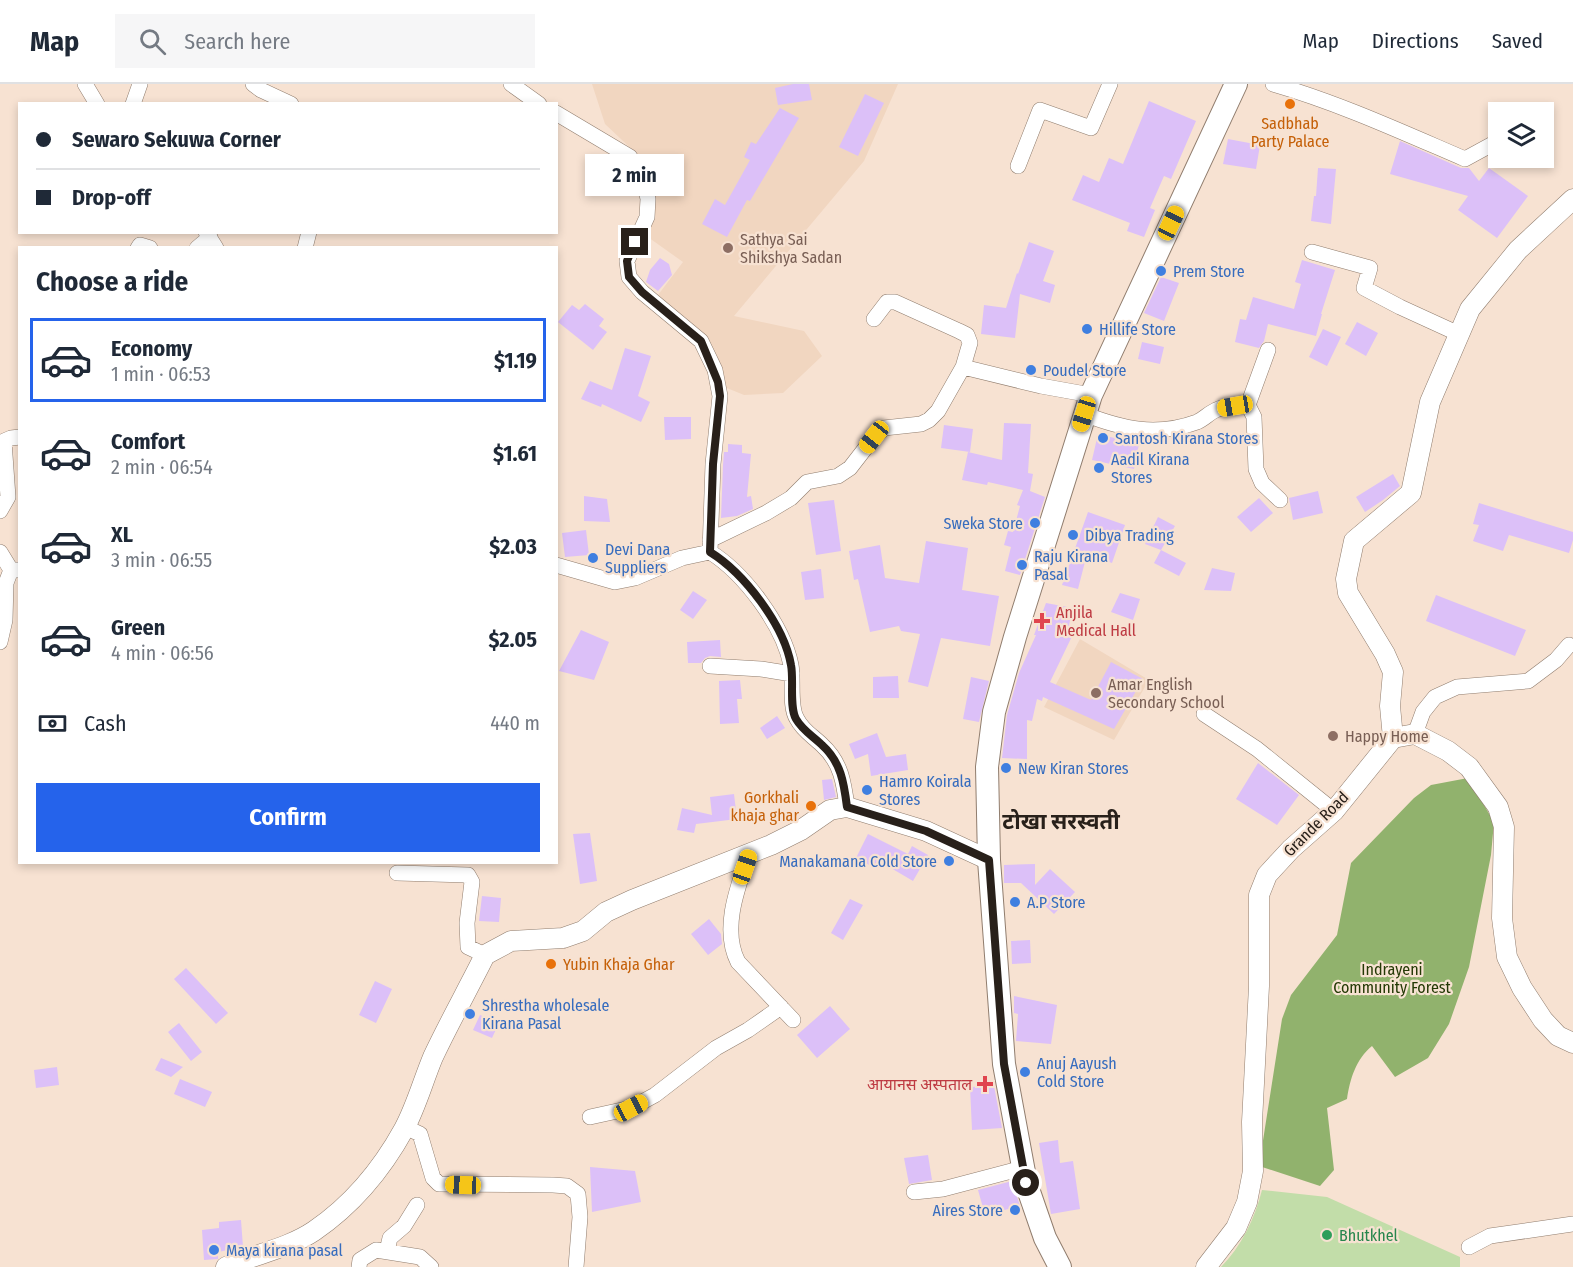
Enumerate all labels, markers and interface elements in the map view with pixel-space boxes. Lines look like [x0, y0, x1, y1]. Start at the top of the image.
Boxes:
search box [115, 14, 535, 68]
text: Map [30, 25, 79, 58]
icon: search [136, 25, 169, 58]
text: Search here [184, 28, 290, 55]
text: Map [1302, 28, 1339, 54]
text: Directions [1372, 28, 1459, 54]
text: Saved [1492, 28, 1543, 54]
marker: Sadbhab Party Palace [1283, 97, 1297, 111]
map controls [1488, 102, 1554, 168]
button: layers [1488, 102, 1554, 168]
place label: Sadbhab Party Palace [1251, 114, 1329, 151]
text: Sewaro Sekuwa Corner [72, 126, 281, 153]
callout: 2 min [586, 155, 684, 197]
text: 2 min [612, 163, 657, 187]
text: Drop-off [72, 184, 151, 211]
car [1155, 203, 1187, 243]
route end [621, 228, 648, 255]
place label: Sathya Sai Shikshya Sadan [740, 230, 842, 267]
marker: Sathya Sai Shikshya Sadan [721, 241, 735, 255]
place label: Prem Store [1173, 262, 1245, 281]
marker: Prem Store [1154, 264, 1168, 278]
text: Choose a ride [36, 266, 188, 298]
place label: Hillife Store [1099, 320, 1176, 339]
marker: Hillife Store [1080, 322, 1094, 336]
icon: car [39, 333, 93, 387]
text: Economy [111, 335, 192, 362]
text: $1.19 [494, 347, 537, 374]
place label: Poudel Store [1043, 361, 1127, 380]
text: 1 min · 06:53 [111, 362, 211, 386]
marker: Poudel Store [1024, 363, 1038, 377]
car [1070, 394, 1098, 434]
car [1216, 394, 1254, 418]
car [856, 417, 892, 457]
icon: car [39, 426, 93, 480]
text: Comfort [111, 428, 185, 455]
place label: Santosh Kirana Stores [1115, 429, 1258, 448]
marker: Santosh Kirana Stores [1096, 431, 1110, 445]
text: $1.61 [493, 440, 537, 467]
place label: Aadil Kirana Stores [1111, 450, 1190, 487]
text: 2 min · 06:54 [111, 455, 213, 479]
marker: Aadil Kirana Stores [1092, 461, 1106, 475]
place label: Sweka Store [943, 514, 1023, 533]
marker: Sweka Store [1028, 516, 1042, 530]
icon: car [39, 519, 93, 573]
text: XL [111, 521, 133, 548]
place label: Dibya Trading [1085, 526, 1174, 545]
marker: Dibya Trading [1066, 528, 1080, 542]
text: $2.03 [489, 533, 537, 560]
place label: Devi Dana Suppliers [605, 540, 670, 577]
place label: Raju Kirana Pasal [1034, 547, 1108, 584]
text: 3 min · 06:55 [111, 548, 212, 572]
marker: Devi Dana Suppliers [586, 551, 600, 565]
marker: Raju Kirana Pasal [1015, 558, 1029, 572]
place label: Anjila Medical Hall [1056, 603, 1136, 640]
icon: car [39, 612, 93, 666]
marker: Anjila Medical Hall [1033, 612, 1051, 630]
text: Green [111, 614, 165, 641]
text: $2.05 [489, 626, 537, 653]
text: 4 min · 06:56 [111, 641, 214, 665]
place label: Amar English Secondary School [1108, 675, 1224, 712]
marker: Amar English Secondary School [1089, 686, 1103, 700]
icon: cash [36, 707, 69, 740]
text: Cash [84, 710, 127, 737]
text: 440 m [490, 711, 540, 735]
place label: Happy Home [1345, 727, 1429, 746]
marker: Happy Home [1326, 729, 1340, 743]
place label: New Kiran Stores [1018, 759, 1129, 778]
marker: New Kiran Stores [999, 761, 1013, 775]
place label: Hamro Koirala Stores [879, 772, 972, 809]
button: Confirm [36, 783, 540, 852]
marker: Hamro Koirala Stores [860, 783, 874, 797]
place label: Gorkhali khaja ghar [730, 788, 799, 825]
street label: Grande Road [1280, 788, 1352, 860]
marker: Gorkhali khaja ghar [804, 799, 818, 813]
district label: टोखा सरस्वती [1002, 808, 1120, 835]
car [731, 847, 759, 887]
place label: Manakamana Cold Store [779, 852, 937, 871]
marker: Manakamana Cold Store [942, 854, 956, 868]
place label: A.P Store [1027, 893, 1085, 912]
marker: A.P Store [1008, 895, 1022, 909]
place label: Yubin Khaja Ghar [563, 955, 675, 974]
marker: Yubin Khaja Ghar [544, 957, 558, 971]
park label: Indrayeni Community Forest [1333, 960, 1452, 997]
place label: Shrestha wholesale Kirana Pasal [482, 996, 609, 1033]
marker: Shrestha wholesale Kirana Pasal [463, 1007, 477, 1021]
place label: Anuj Aayush Cold Store [1037, 1054, 1117, 1091]
marker: Anuj Aayush Cold Store [1018, 1065, 1032, 1079]
place label: आयानस अस्पताल [867, 1075, 973, 1094]
marker: आयानस अस्पताल [976, 1075, 994, 1093]
car [611, 1092, 651, 1124]
route start [1012, 1169, 1039, 1196]
car [445, 1175, 481, 1195]
place label: Aires Store [933, 1201, 1003, 1220]
marker: Aires Store [1008, 1203, 1022, 1217]
place label: Bhutkhel [1339, 1226, 1398, 1245]
marker: Bhutkhel [1320, 1228, 1334, 1242]
place label: Maya kirana pasal [226, 1241, 343, 1260]
marker: Maya kirana pasal [207, 1243, 221, 1257]

